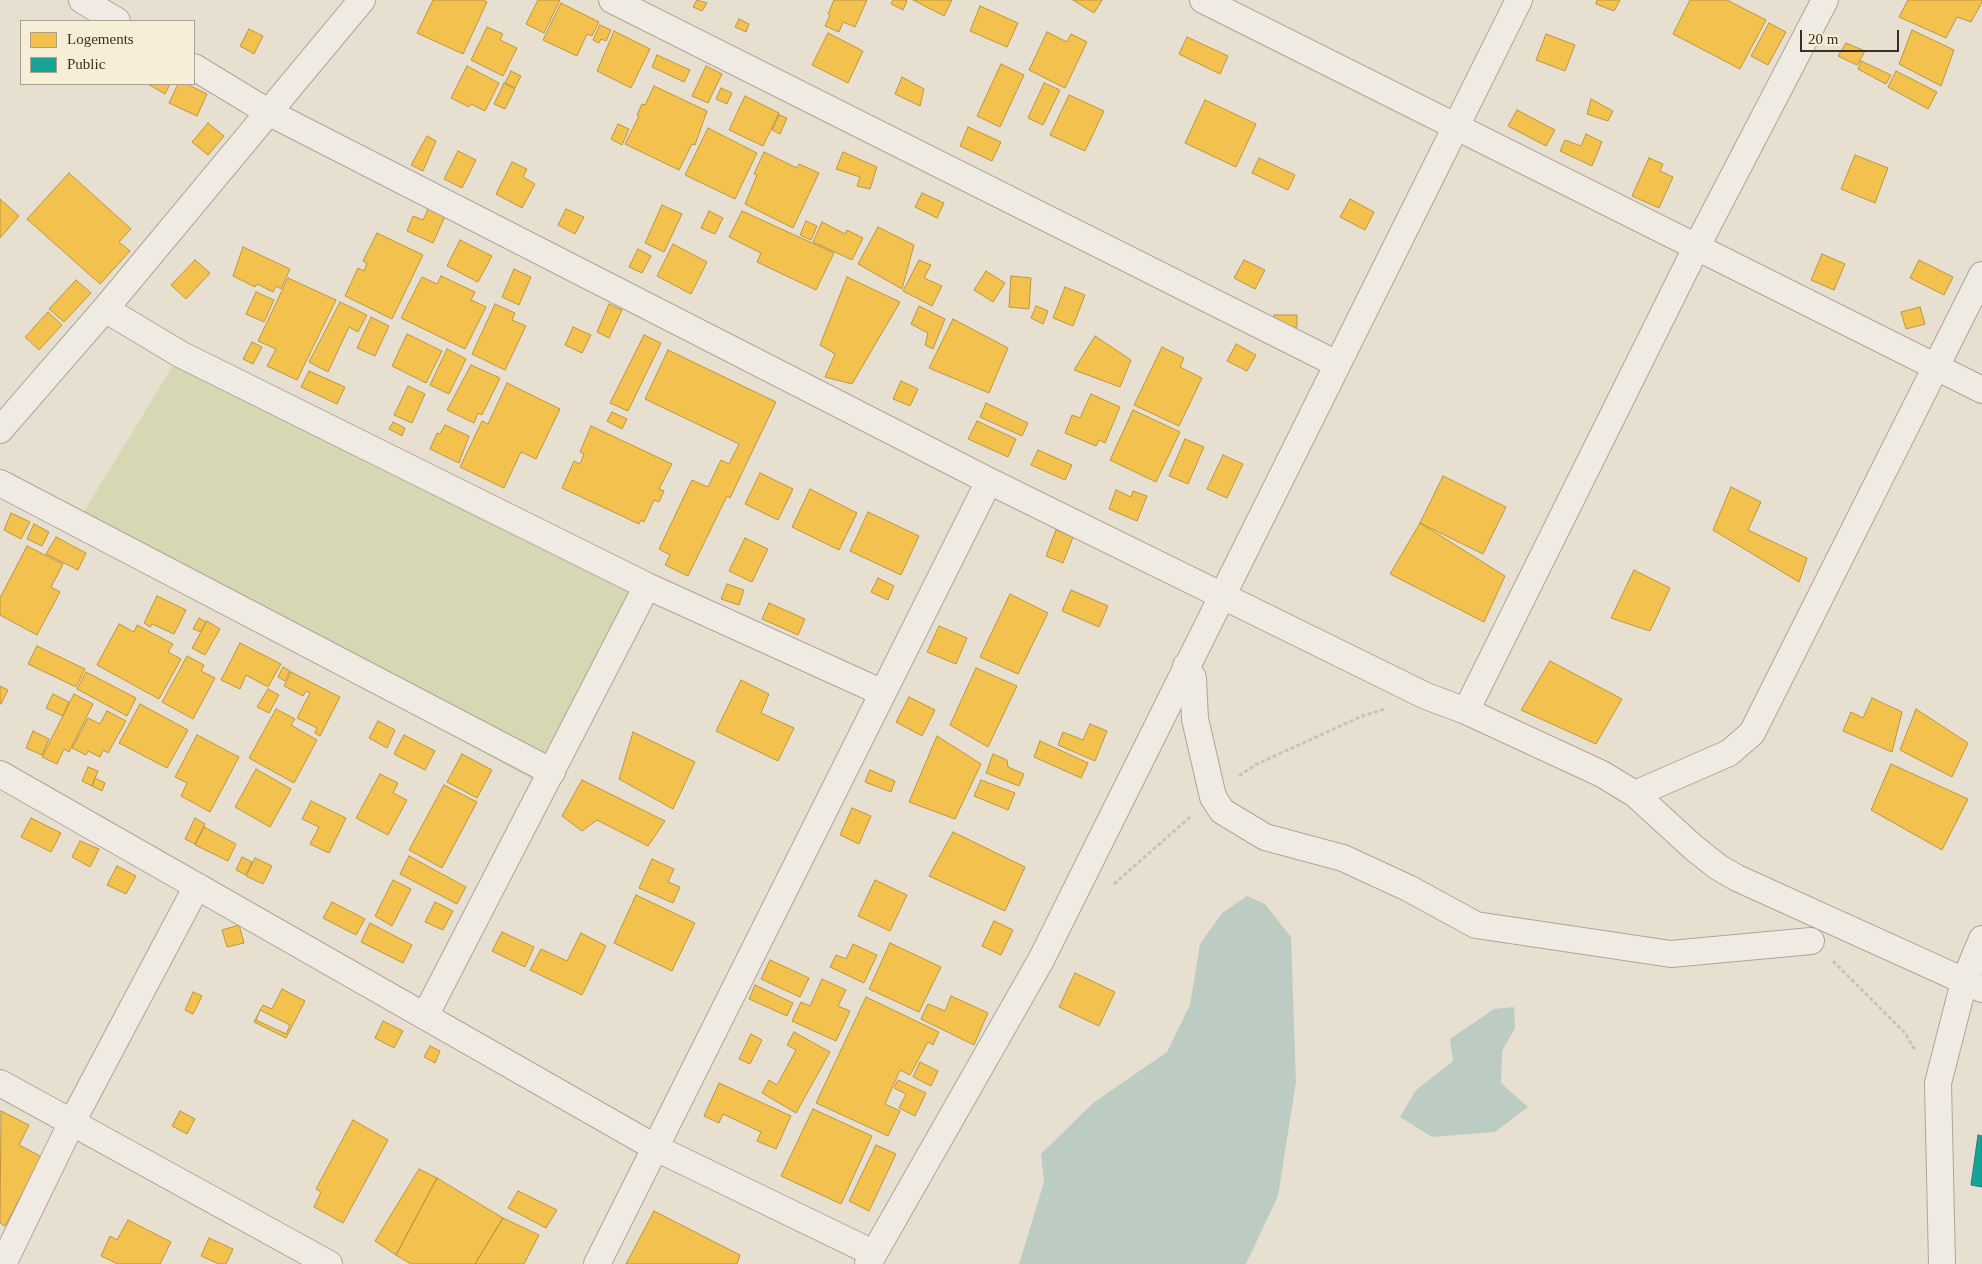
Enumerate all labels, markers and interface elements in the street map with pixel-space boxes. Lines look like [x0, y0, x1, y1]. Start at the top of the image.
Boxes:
legend [20, 20, 195, 85]
scale bar [1802, 20, 1901, 52]
text: Logements [67, 31, 134, 47]
text: 20 m [1808, 31, 1838, 47]
text: Public [67, 56, 105, 72]

